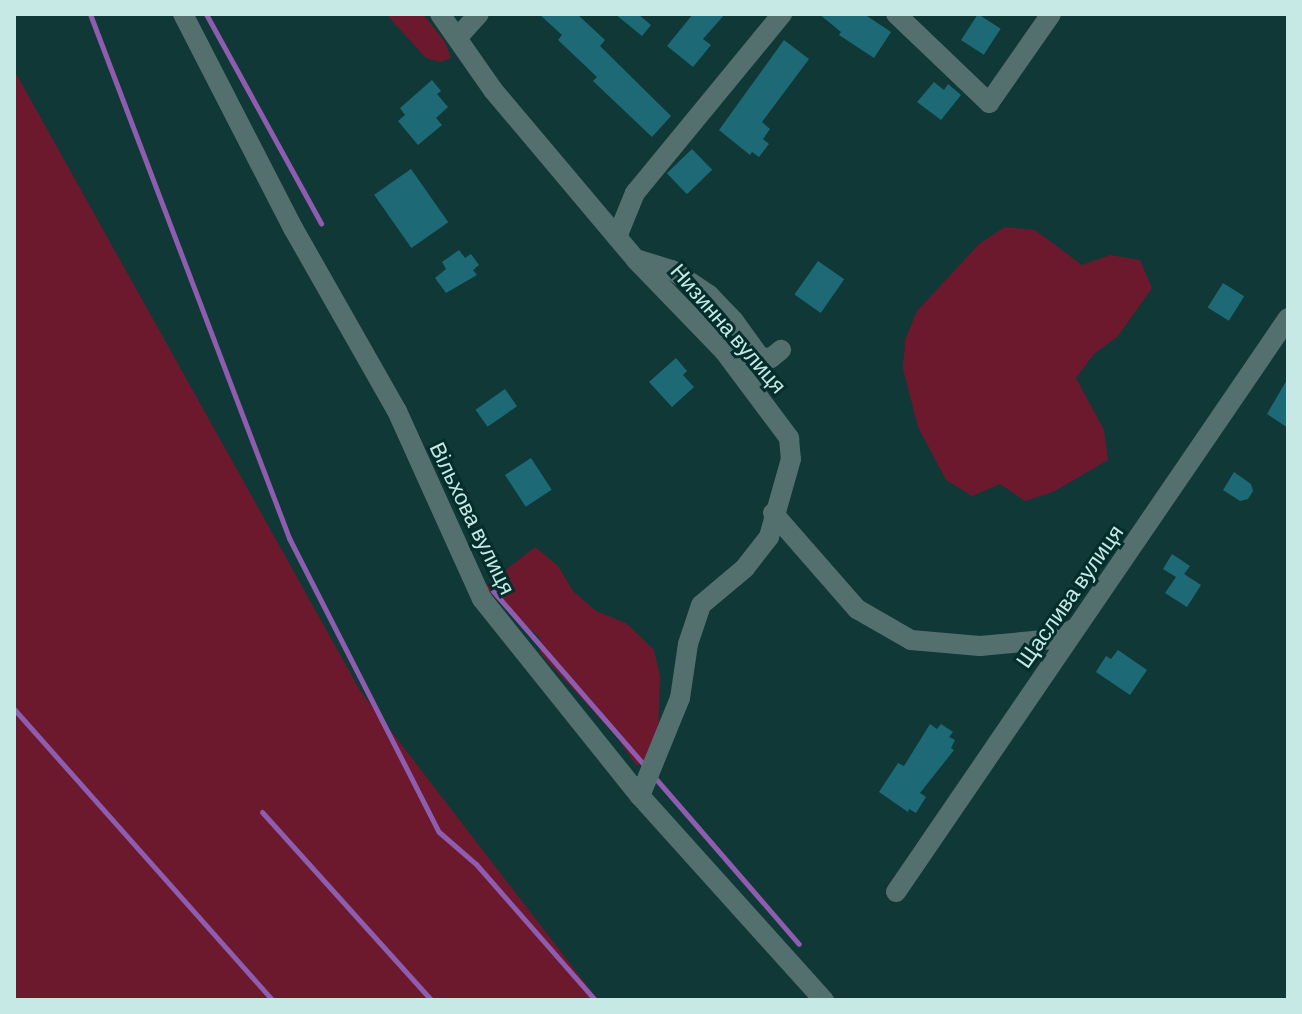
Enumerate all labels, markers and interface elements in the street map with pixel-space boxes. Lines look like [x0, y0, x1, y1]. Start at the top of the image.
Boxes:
street label: Низинна вулиця [666, 258, 792, 398]
street label: Вільхова вулиця [425, 437, 521, 599]
street label: Щаслива вулиця [1010, 519, 1128, 673]

